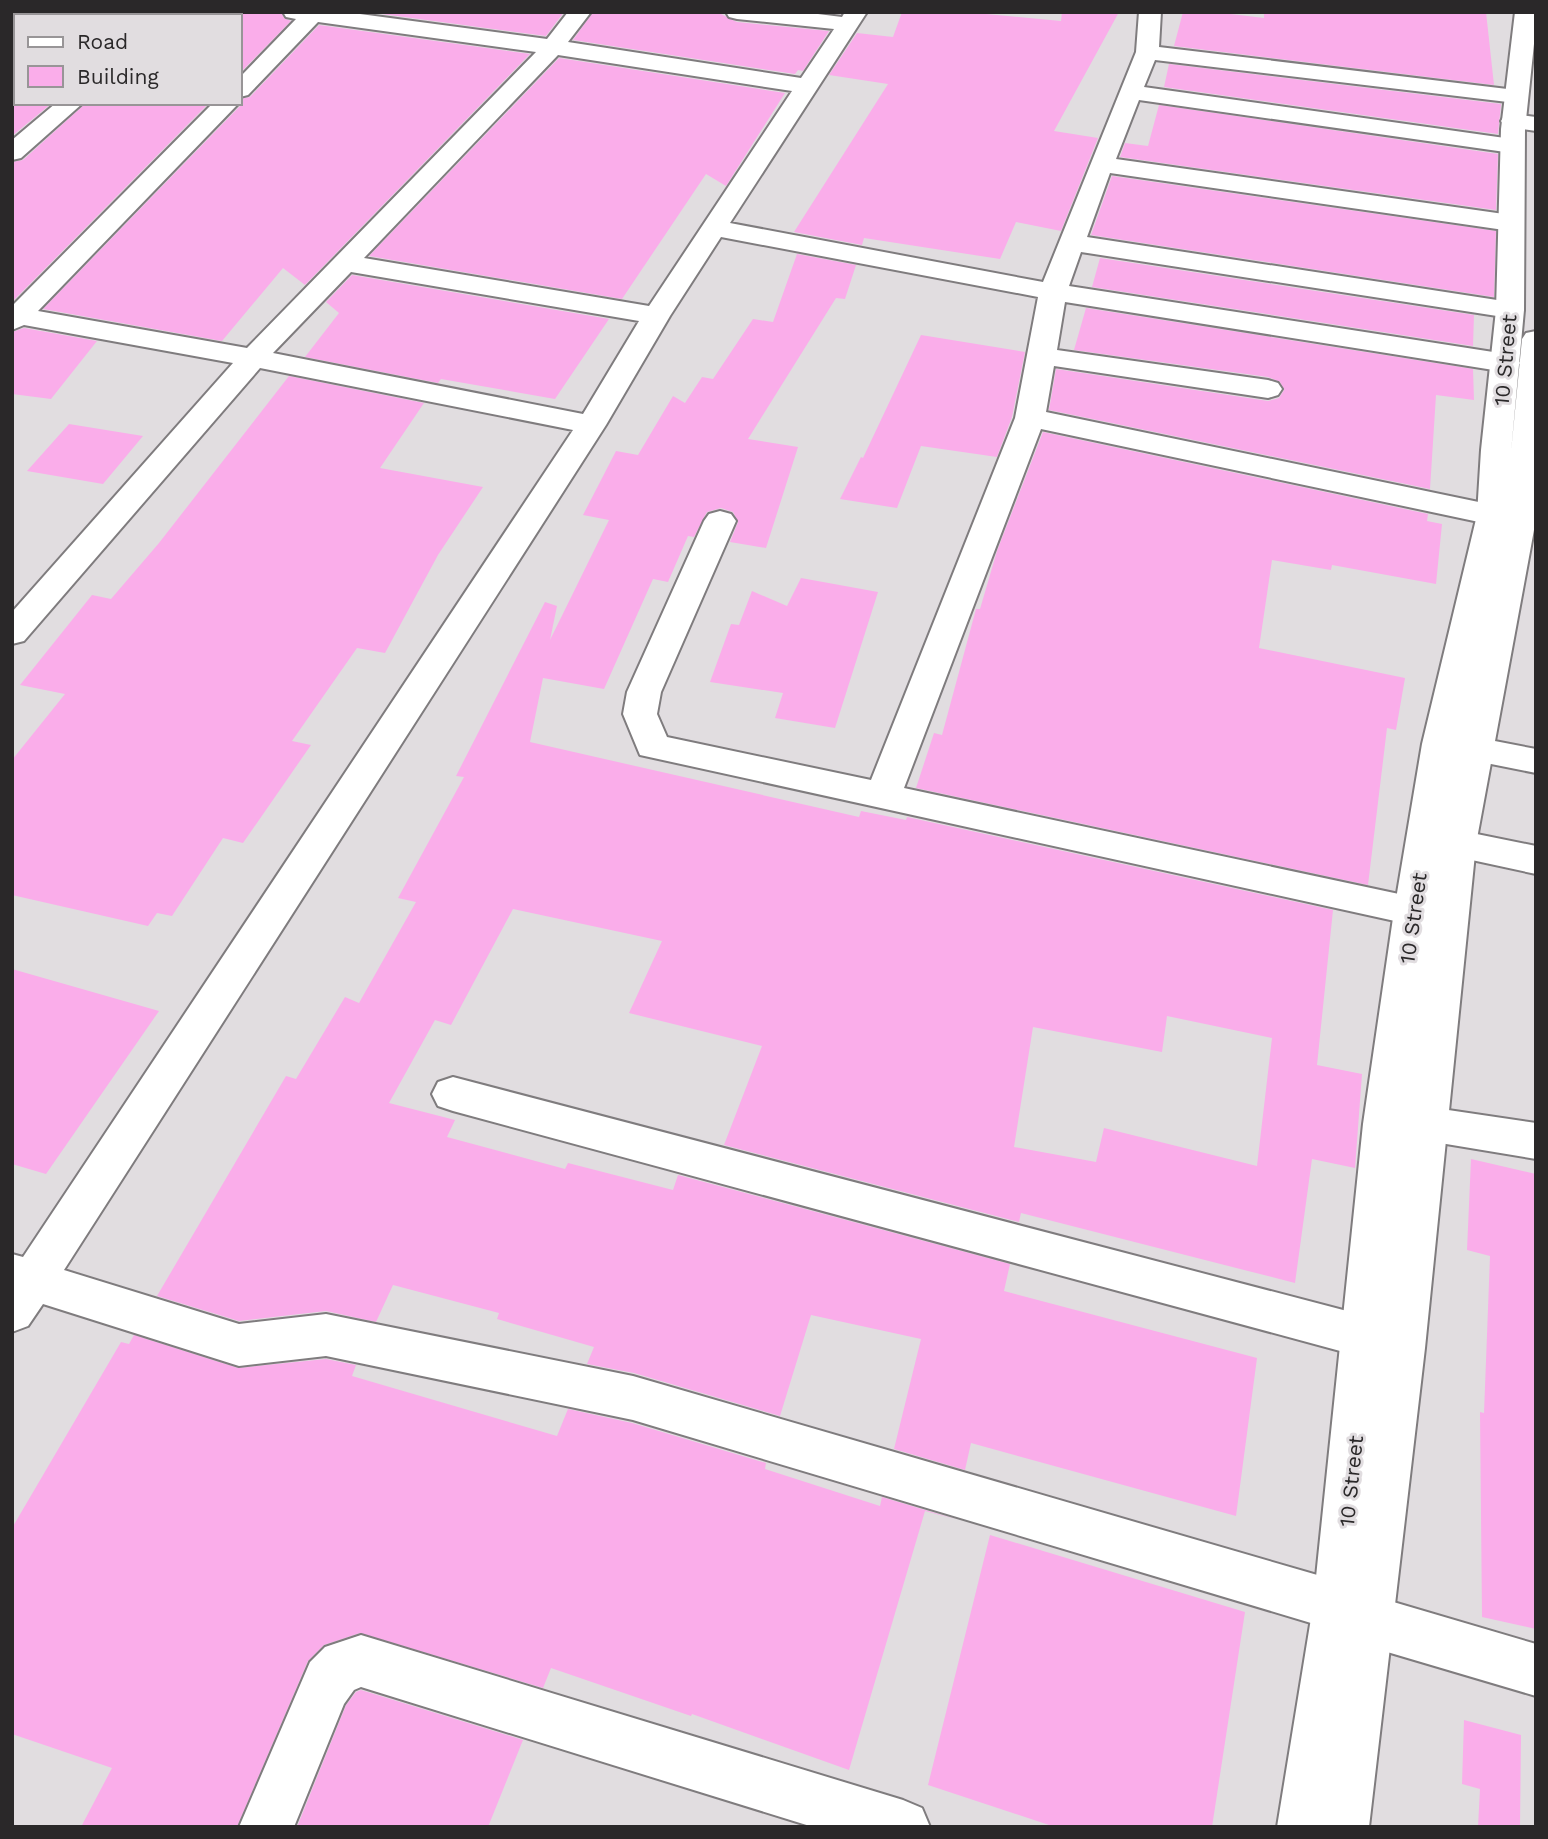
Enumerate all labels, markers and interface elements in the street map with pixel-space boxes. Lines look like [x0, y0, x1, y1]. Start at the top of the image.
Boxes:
legend [14, 14, 242, 105]
text: Road [77, 29, 128, 54]
text: Building [77, 64, 159, 89]
street label: 10 Street [1489, 313, 1521, 407]
street label: 10 Street [1394, 871, 1432, 965]
street label: 10 Street [1334, 1434, 1368, 1528]

